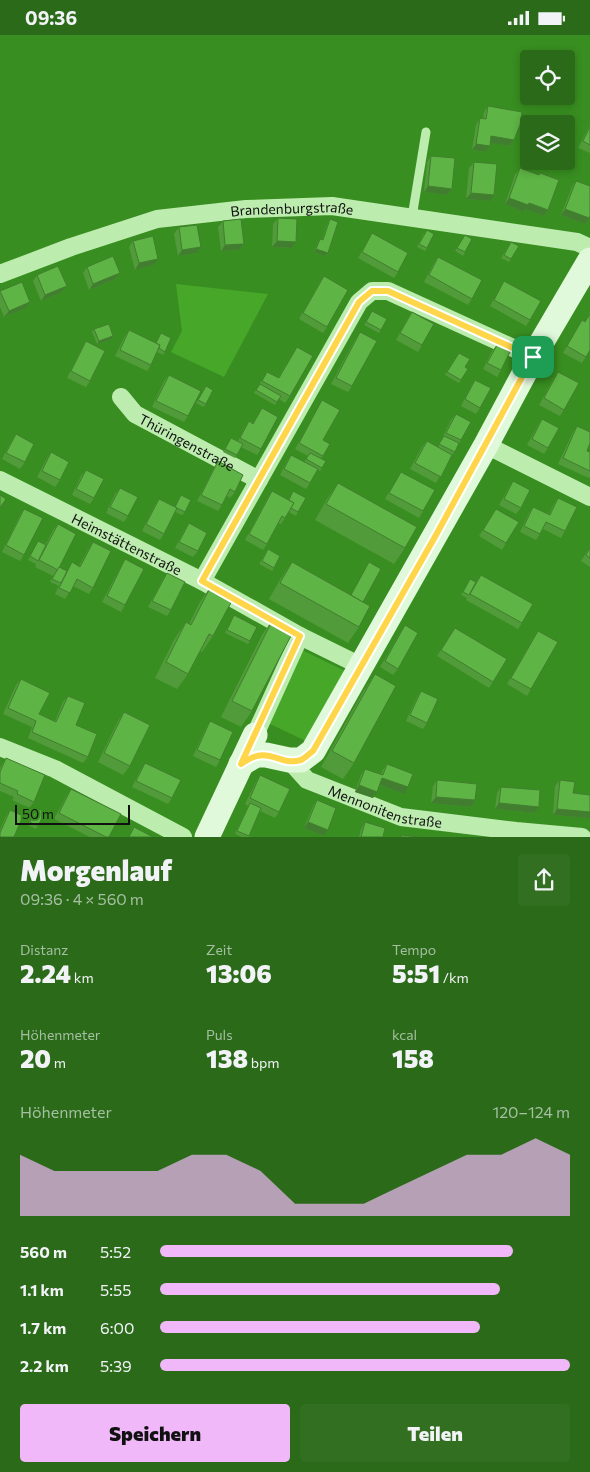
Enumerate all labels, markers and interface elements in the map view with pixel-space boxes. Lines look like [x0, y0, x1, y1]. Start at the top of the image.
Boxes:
text: 09:36 [25, 6, 77, 29]
map controls [520, 50, 575, 170]
button: locate [520, 50, 575, 105]
button: layers [520, 115, 575, 170]
street label: Brandenburgstraße [229, 197, 355, 219]
pin [512, 336, 554, 378]
icon: arrive [519, 343, 547, 371]
street label: Thüringenstraße [136, 409, 238, 474]
street label: Heimstättenstraße [69, 509, 185, 578]
street label: Mennonitenstraße [326, 781, 443, 830]
scale bar [15, 802, 130, 825]
text: 50 m [22, 805, 54, 822]
text: Morgenlauf [20, 853, 172, 887]
button: share [518, 854, 570, 906]
text: 09:36 · 4 × 560 m [20, 889, 144, 908]
text: Distanz [20, 941, 68, 958]
text: Zeit [206, 941, 232, 958]
text: Tempo [392, 941, 436, 958]
text: 2.24 [20, 958, 71, 988]
text: 13:06 [206, 958, 272, 988]
text: 5:51 [392, 958, 440, 988]
text: km [71, 969, 94, 986]
text: /km [440, 969, 469, 986]
text: Höhenmeter [20, 1026, 100, 1043]
text: Puls [206, 1026, 233, 1043]
text: kcal [392, 1026, 417, 1043]
text: 20 [20, 1043, 51, 1073]
text: 138 [206, 1043, 248, 1073]
text: 158 [392, 1043, 434, 1073]
text: m [51, 1054, 66, 1071]
text: bpm [248, 1054, 280, 1071]
text: Höhenmeter [20, 1102, 112, 1121]
text: 120–124 m [492, 1102, 570, 1121]
text: 560 m [20, 1242, 67, 1261]
text: 5:52 [100, 1242, 131, 1261]
text: 1.1 km [20, 1280, 64, 1299]
text: 5:55 [100, 1280, 131, 1299]
text: 1.7 km [20, 1318, 66, 1337]
text: 6:00 [100, 1318, 134, 1337]
text: 2.2 km [20, 1356, 69, 1375]
text: 5:39 [100, 1356, 132, 1375]
button: Speichern [20, 1404, 290, 1462]
button: Teilen [300, 1404, 570, 1462]

